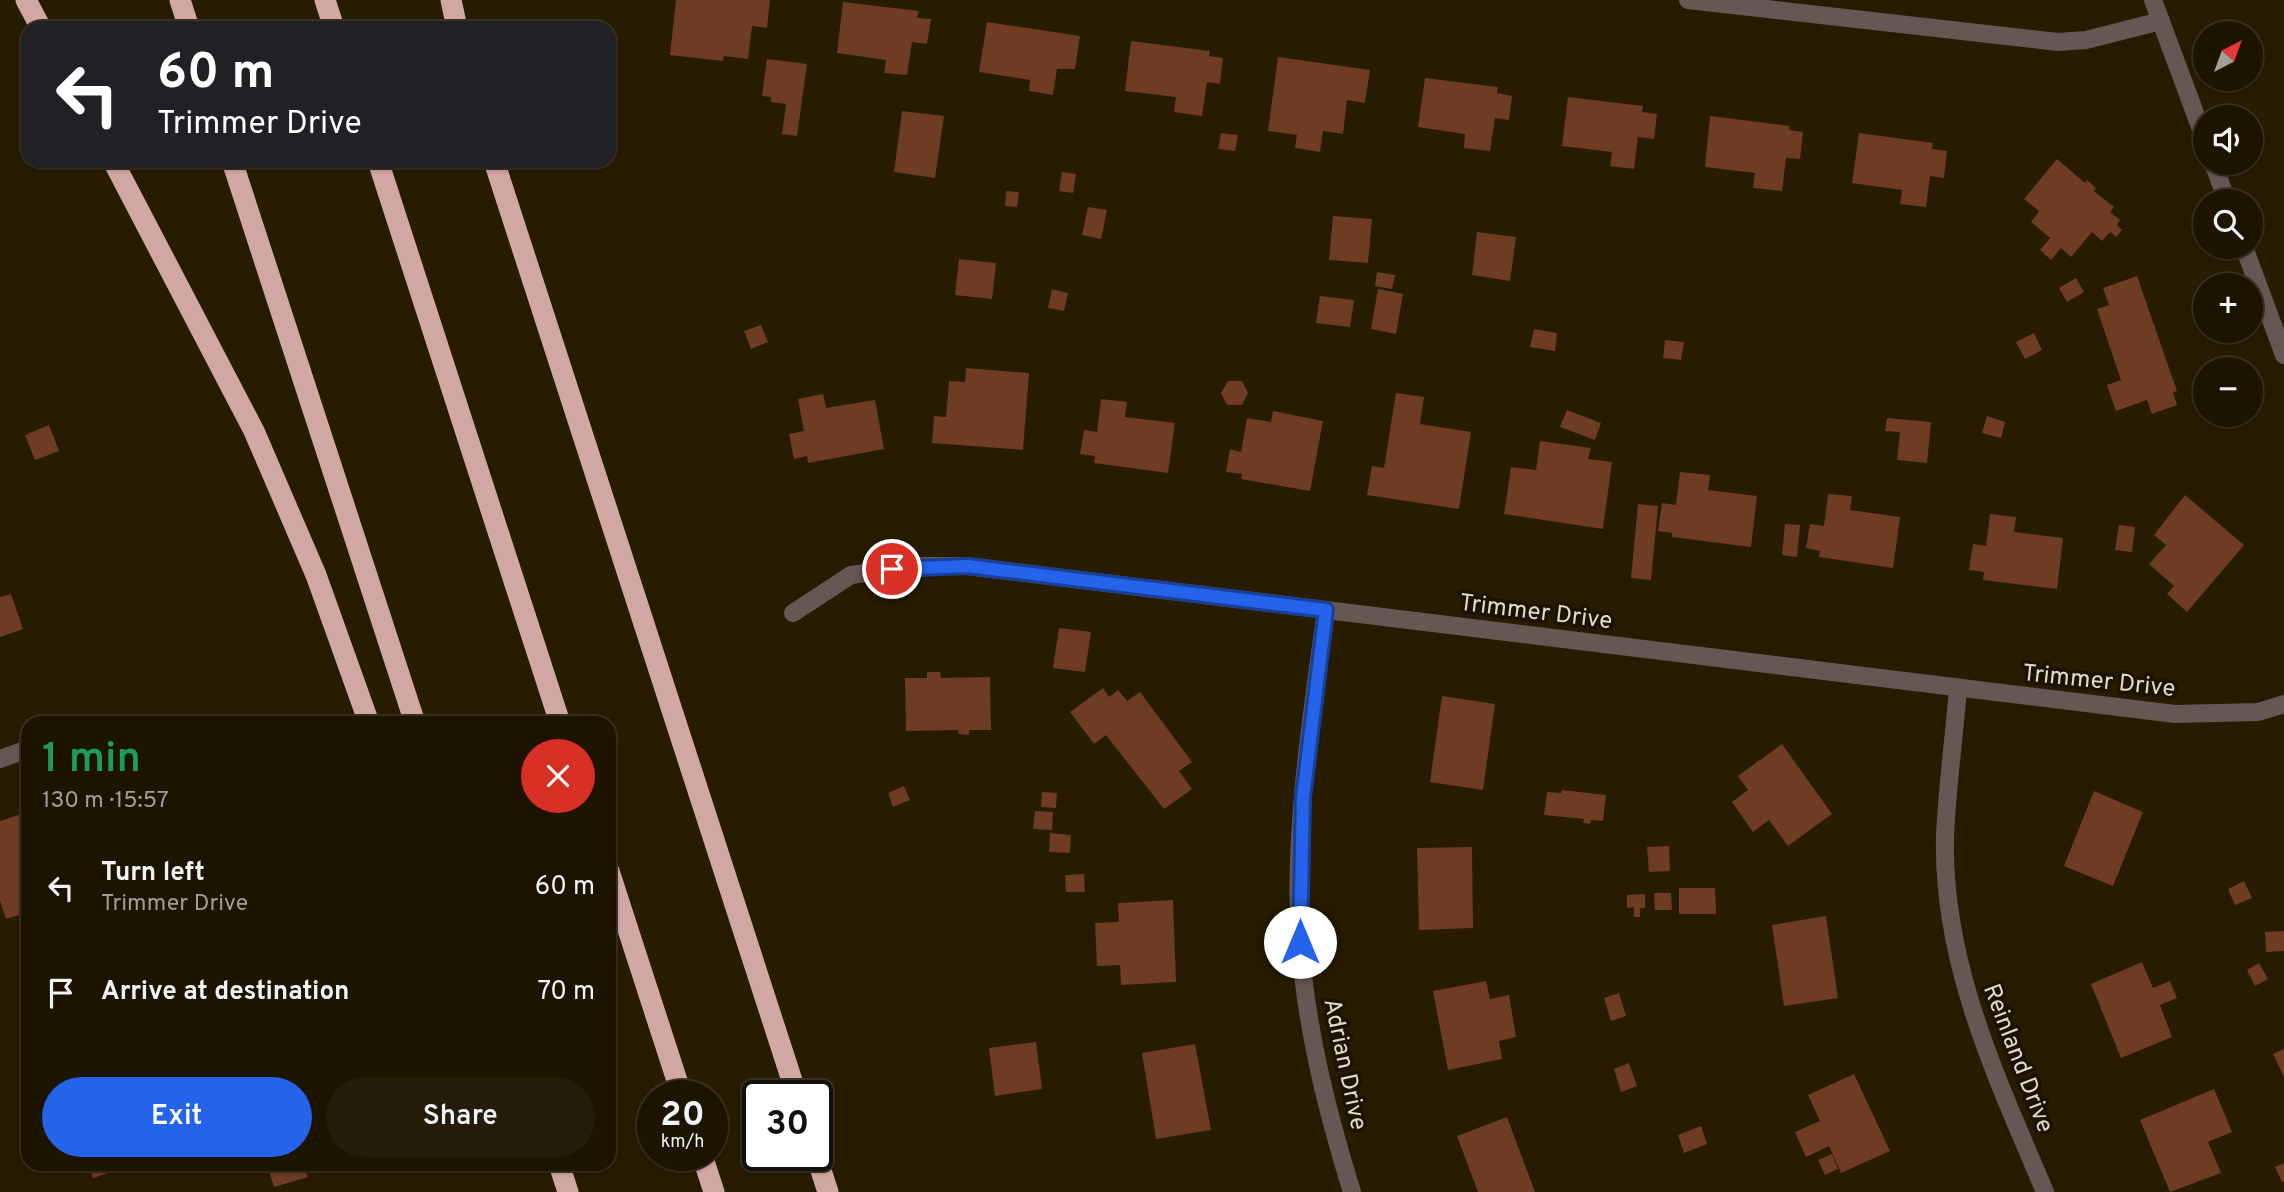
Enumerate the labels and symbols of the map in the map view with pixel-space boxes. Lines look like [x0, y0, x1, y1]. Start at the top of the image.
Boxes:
north arrow [2193, 21, 2263, 91]
pin [862, 539, 922, 599]
street label: Trimmer Drive [1458, 589, 1614, 637]
street label: Trimmer Drive [2021, 659, 2177, 705]
position arrow [1263, 905, 1337, 979]
street label: Reinland Drive [1975, 980, 2059, 1137]
street label: Adrian Drive [1315, 996, 1373, 1133]
speed limit sign: 30 [742, 1080, 833, 1171]

